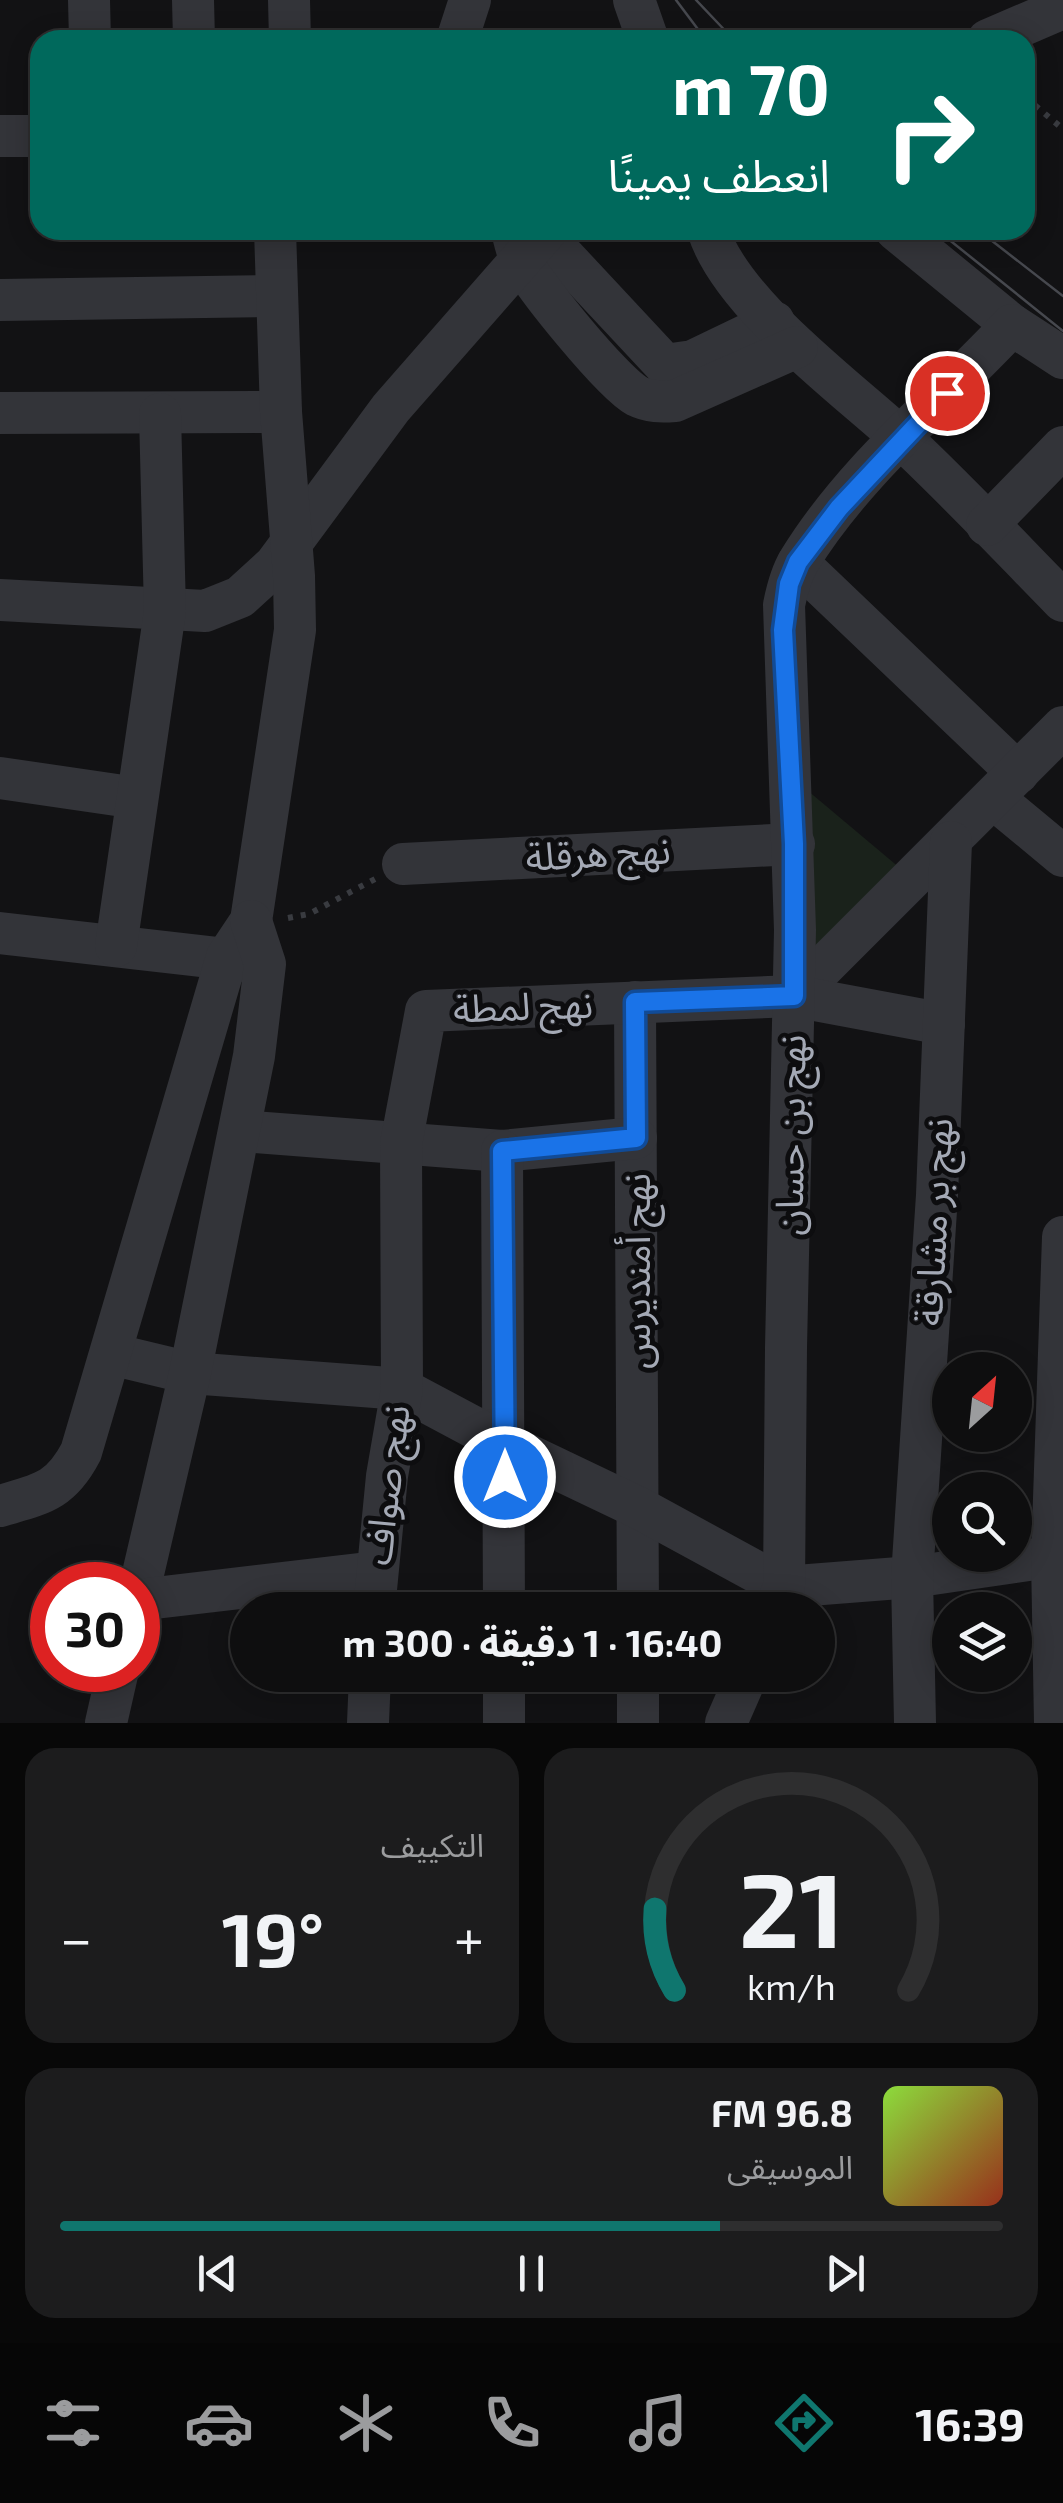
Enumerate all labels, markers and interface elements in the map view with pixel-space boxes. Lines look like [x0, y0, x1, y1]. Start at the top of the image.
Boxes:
text: 70 m [672, 45, 830, 129]
icon: right [865, 70, 995, 200]
text: انعطف يمينًا [608, 147, 830, 201]
pin [905, 351, 990, 436]
icon: arrive [920, 366, 975, 421]
street label: نهج هرقلة [524, 825, 672, 886]
street label: نهج لمطة [452, 980, 594, 1037]
street label: نهج بن حسان [764, 1034, 821, 1236]
street label: نهج بر مشارقة [904, 1117, 967, 1327]
street label: نهج أمنديرس [612, 1173, 665, 1369]
north arrow [932, 1352, 1032, 1452]
map controls [932, 1352, 1032, 1692]
street label: نهج صواف [352, 1402, 425, 1568]
position arrow [453, 1425, 557, 1529]
button: search [932, 1472, 1032, 1572]
speed limit sign: 30 [30, 1562, 160, 1692]
button: layers [932, 1592, 1032, 1692]
text: 16:40 · 1 دقيقة · 300 m [342, 1619, 723, 1665]
text: التكييف [381, 1825, 484, 1863]
text: 21 [738, 1844, 844, 1969]
text: 19° [222, 1892, 324, 1982]
text: − [60, 1904, 92, 1970]
text: + [454, 1904, 484, 1970]
text: km/h [747, 1964, 835, 2007]
text: 96.8 FM [711, 2089, 853, 2135]
text: الموسيقى [727, 2147, 853, 2185]
icon: previous [190, 2246, 245, 2301]
icon: pause [504, 2246, 559, 2301]
icon: next [818, 2246, 873, 2301]
icon: filters [38, 2388, 108, 2458]
icon: car [184, 2388, 254, 2458]
icon: climate [331, 2388, 401, 2458]
icon: phone [477, 2388, 547, 2458]
icon: music [623, 2388, 693, 2458]
icon: directions [769, 2388, 839, 2458]
text: 16:39 [915, 2396, 1025, 2450]

